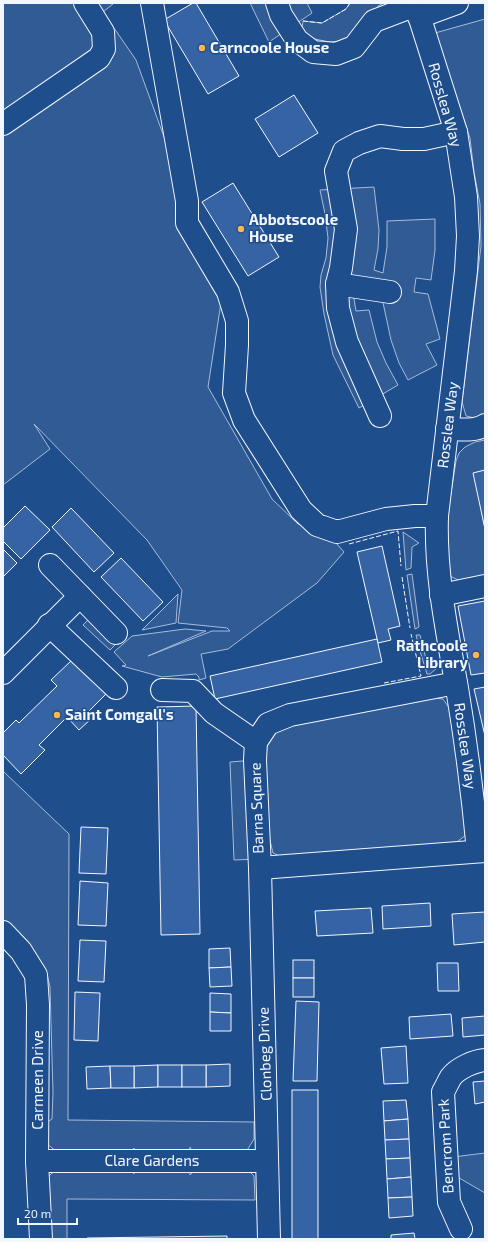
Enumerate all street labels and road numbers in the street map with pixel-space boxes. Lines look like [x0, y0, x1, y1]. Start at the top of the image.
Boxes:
street label: Rosslea Way [425, 60, 467, 149]
street label: Rosslea Way [433, 381, 461, 469]
street label: Rosslea Way [451, 702, 481, 790]
street label: Barna Square [245, 762, 267, 854]
street label: Clonbeg Drive [253, 1007, 275, 1101]
street label: Carmeen Drive [28, 1030, 46, 1130]
street label: Bencrom Park [434, 1098, 456, 1194]
street label: Clare Gardens [105, 1151, 199, 1169]

